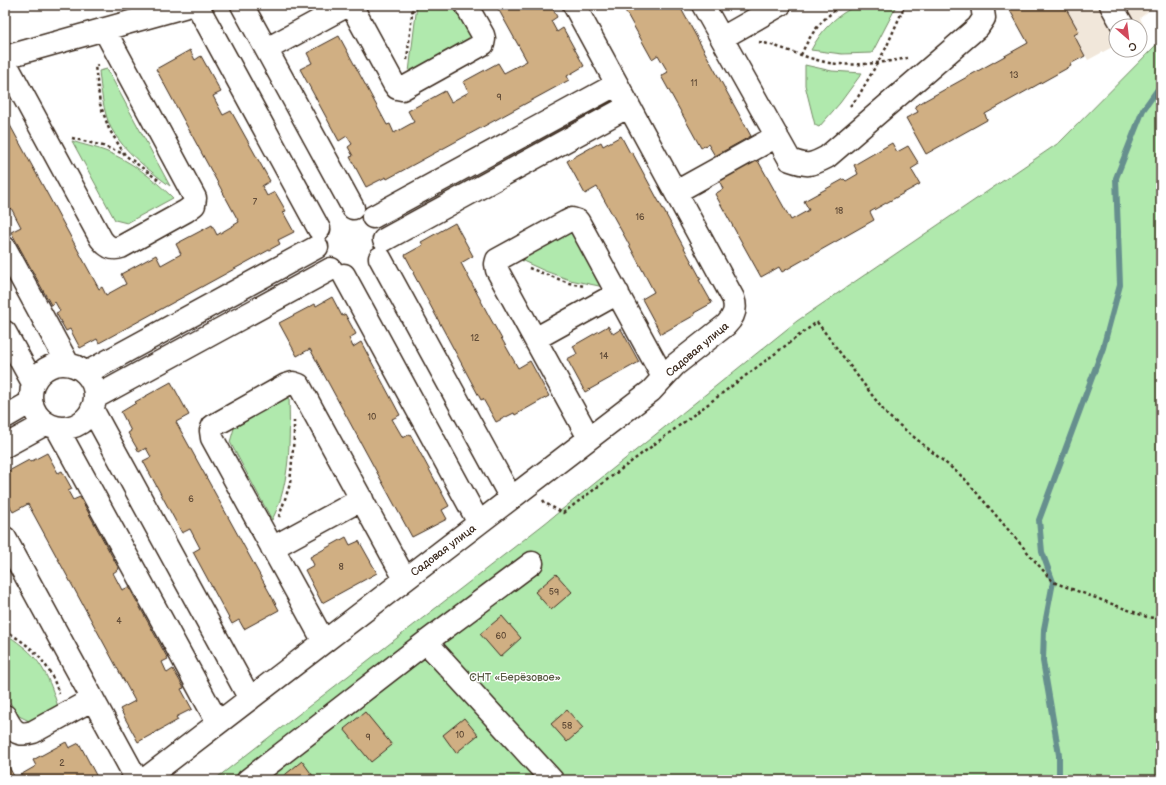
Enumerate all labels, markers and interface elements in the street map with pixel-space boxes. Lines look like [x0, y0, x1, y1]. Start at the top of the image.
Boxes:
north arrow [1108, 18, 1148, 58]
text: С [1126, 39, 1139, 54]
house number: 13 [1009, 70, 1019, 81]
house number: 11 [691, 78, 697, 89]
house number: 9 [496, 92, 502, 103]
house number: 7 [253, 197, 258, 208]
house number: 18 [835, 206, 843, 217]
house number: 16 [636, 212, 645, 223]
street label: Садовая улица [663, 319, 732, 379]
house number: 12 [471, 333, 480, 344]
house number: 14 [600, 351, 609, 362]
house number: 10 [368, 412, 376, 423]
house number: 6 [188, 494, 194, 505]
street label: Садовая улица [408, 521, 479, 579]
house number: 8 [338, 562, 344, 573]
house number: 59 [549, 587, 559, 598]
house number: 4 [116, 616, 122, 627]
house number: 60 [496, 631, 506, 642]
park label: СНТ «Берёзовое» [469, 671, 561, 684]
house number: 58 [562, 721, 572, 732]
house number: 10 [456, 730, 464, 741]
house number: 9 [365, 732, 371, 743]
house number: 2 [59, 758, 65, 769]

